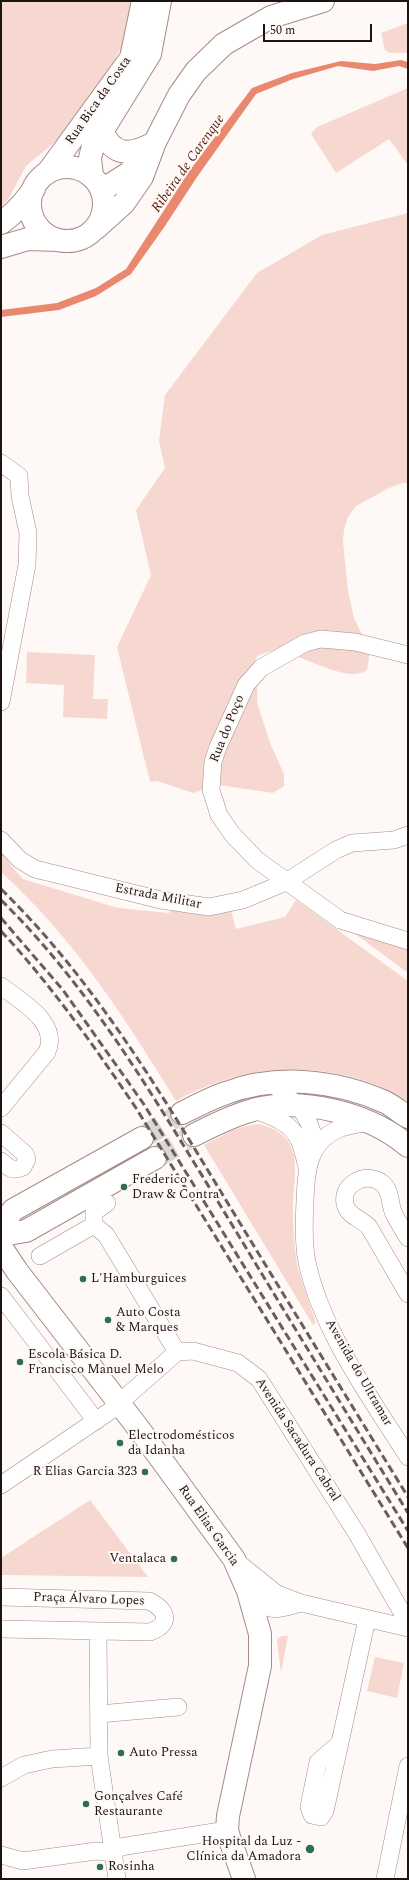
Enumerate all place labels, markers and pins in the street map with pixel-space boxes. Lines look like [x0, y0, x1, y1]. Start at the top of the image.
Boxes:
place label: Frederico Draw & Contra [132, 1172, 219, 1203]
marker: Frederico Draw & Contra [119, 1182, 129, 1192]
place label: L'Hamburguices [91, 1271, 187, 1287]
marker: L'Hamburguices [78, 1274, 88, 1284]
place label: Auto Costa & Marques [116, 1305, 181, 1336]
marker: Auto Costa & Marques [103, 1315, 113, 1325]
place label: Escola Básica D. Francisco Manuel Melo [28, 1347, 164, 1378]
marker: Escola Básica D. Francisco Manuel Melo [15, 1357, 25, 1367]
place label: Electrodomésticos da Idanha [128, 1428, 235, 1459]
marker: Electrodomésticos da Idanha [115, 1438, 125, 1448]
place label: R Elias Garcia 323 [33, 1464, 137, 1480]
marker: R Elias Garcia 323 [140, 1467, 150, 1477]
place label: Ventalaca [110, 1551, 166, 1567]
marker: Ventalaca [169, 1554, 179, 1564]
place label: Auto Pressa [129, 1745, 198, 1761]
marker: Auto Pressa [116, 1748, 126, 1758]
place label: Gonçalves Café Restaurante [94, 1789, 183, 1820]
marker: Gonçalves Café Restaurante [81, 1799, 91, 1809]
place label: Hospital da Luz - Clínica da Amadora [186, 1834, 301, 1865]
marker: Hospital da Luz - Clínica da Amadora [304, 1843, 316, 1855]
place label: Rosinha [108, 1859, 155, 1875]
marker: Rosinha [95, 1862, 105, 1872]

